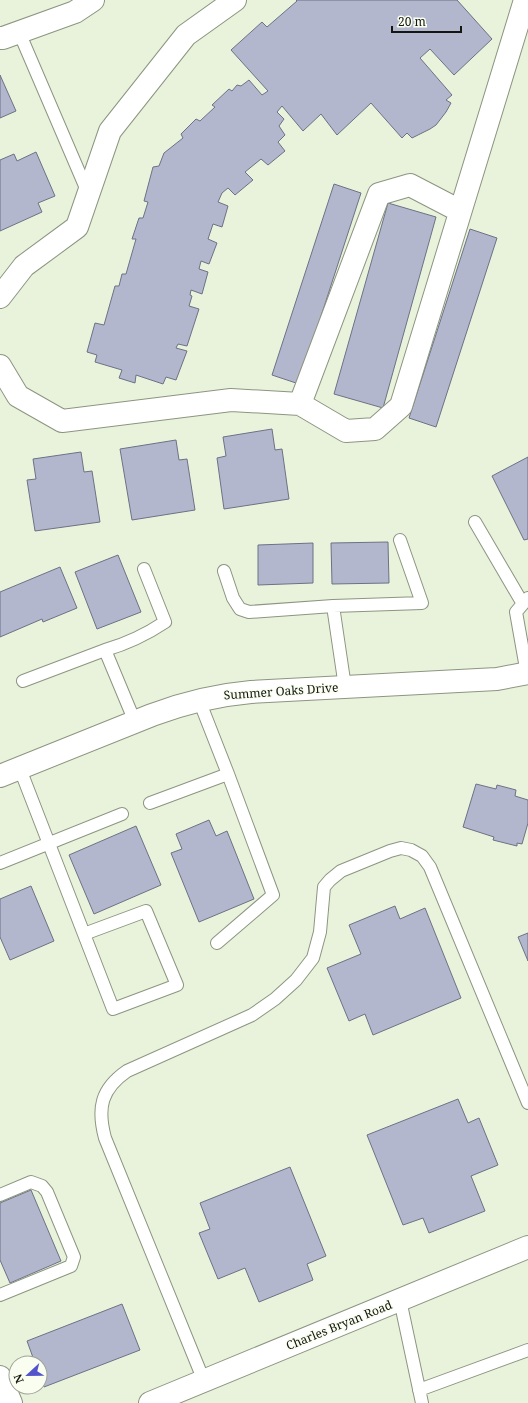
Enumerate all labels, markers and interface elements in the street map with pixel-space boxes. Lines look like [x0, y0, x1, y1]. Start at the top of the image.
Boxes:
scale bar [392, 8, 461, 34]
text: 20 m [398, 13, 426, 30]
street label: Summer Oaks Drive [223, 679, 339, 703]
street label: Charles Bryan Road [283, 1296, 395, 1354]
north arrow [8, 1355, 48, 1395]
text: N [10, 1372, 27, 1386]

